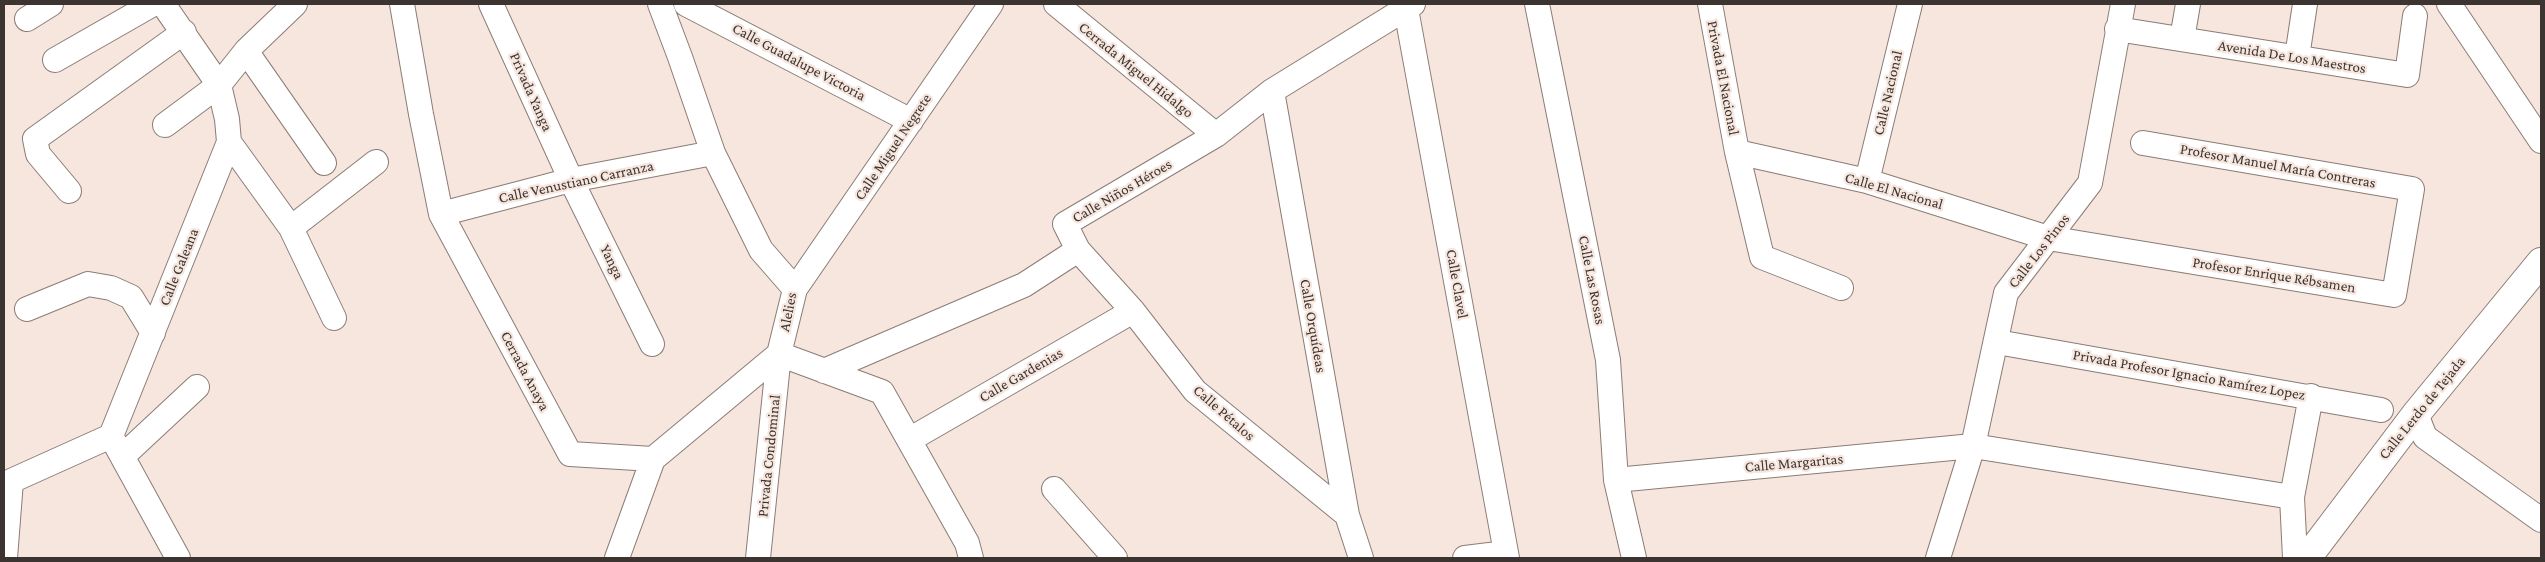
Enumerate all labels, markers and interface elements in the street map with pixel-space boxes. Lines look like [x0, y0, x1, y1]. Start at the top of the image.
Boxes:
street label: Cerrada Miguel Hidalgo [1075, 18, 1197, 122]
street label: Calle Guadalupe Victoria [729, 19, 869, 105]
street label: Privada El Nacional [1703, 19, 1743, 137]
street label: Avenida De Los Maestros [2217, 36, 2367, 78]
street label: Calle Nacional [1870, 49, 1906, 137]
street label: Privada Yanga [506, 50, 556, 134]
street label: Calle Miguel Negrete [851, 90, 935, 204]
street label: Profesor Manuel María Contreras [2179, 140, 2377, 192]
street label: Calle Niños Héroes [1069, 155, 1175, 227]
street label: Calle Venustiano Carranza [497, 157, 655, 207]
street label: Calle El Nacional [1843, 168, 1945, 214]
street label: Calle Los Pinos [2004, 210, 2074, 292]
street label: Calle Galeana [155, 226, 203, 308]
street label: Calle Las Rosas [1575, 234, 1609, 326]
street label: Yanga [596, 242, 628, 282]
street label: Calle Clavel [1442, 248, 1472, 320]
street label: Profesor Enrique Rébsamen [2191, 253, 2357, 297]
street label: Calle Orquídeas [1296, 278, 1330, 374]
street label: Alelies [775, 291, 801, 333]
street label: Cerrada Anaya [497, 328, 553, 414]
street label: Calle Gardenias [976, 344, 1066, 406]
street label: Privada Profesor Ignacio Ramírez Lopez [2072, 346, 2306, 404]
street label: Calle Lerdo de Tejada [2375, 353, 2469, 463]
street label: Calle Pétalos [1189, 381, 1259, 445]
street label: Privada Condominal [754, 394, 784, 518]
street label: Calle Margaritas [1744, 450, 1844, 476]

